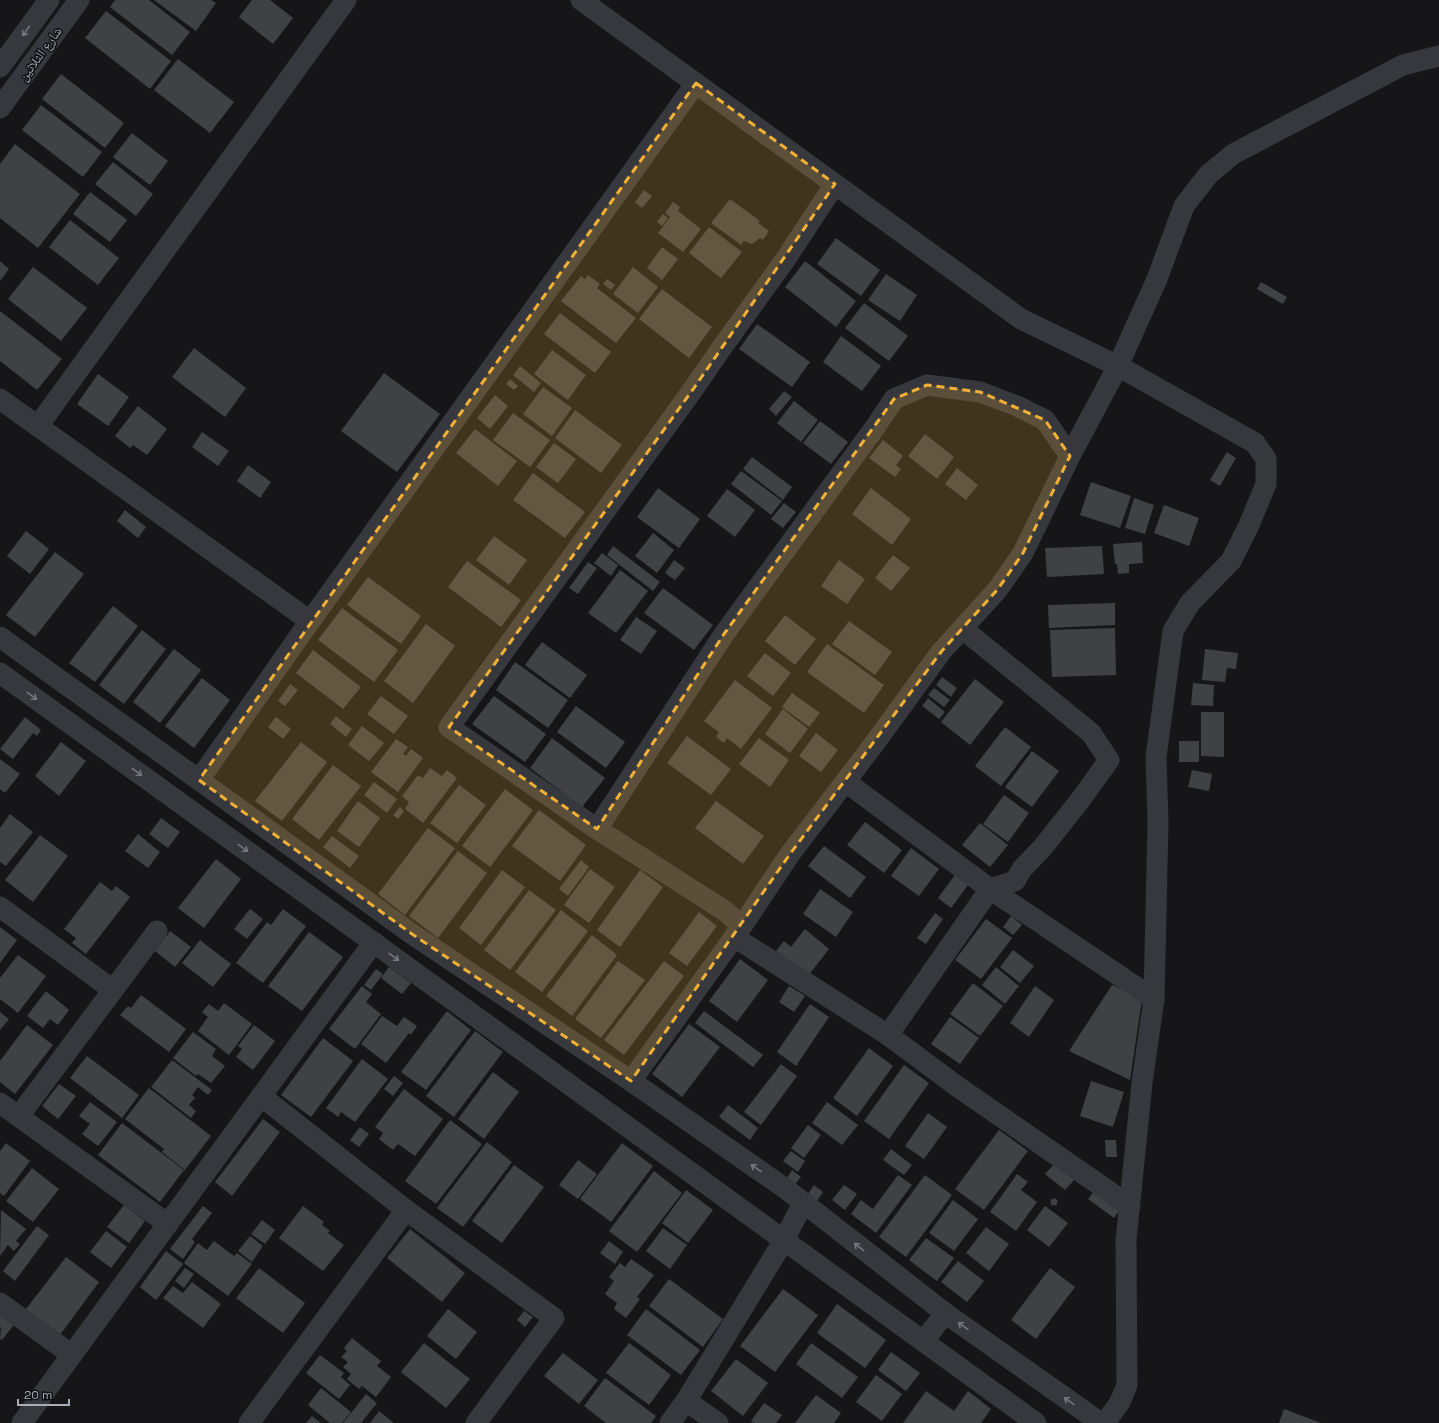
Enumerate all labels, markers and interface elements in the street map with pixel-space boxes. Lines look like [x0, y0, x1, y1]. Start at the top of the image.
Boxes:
street label: شارع الثلاثين [15, 23, 66, 85]
one-way arrow [22, 26, 30, 37]
one-way arrow [26, 692, 37, 700]
one-way arrow [131, 768, 142, 776]
one-way arrow [237, 844, 248, 852]
one-way arrow [388, 953, 399, 961]
one-way arrow [751, 1164, 762, 1172]
one-way arrow [854, 1243, 865, 1251]
one-way arrow [958, 1322, 969, 1330]
scale bar [18, 1381, 69, 1407]
text: 20 m [24, 1387, 52, 1403]
one-way arrow [1064, 1397, 1075, 1405]

